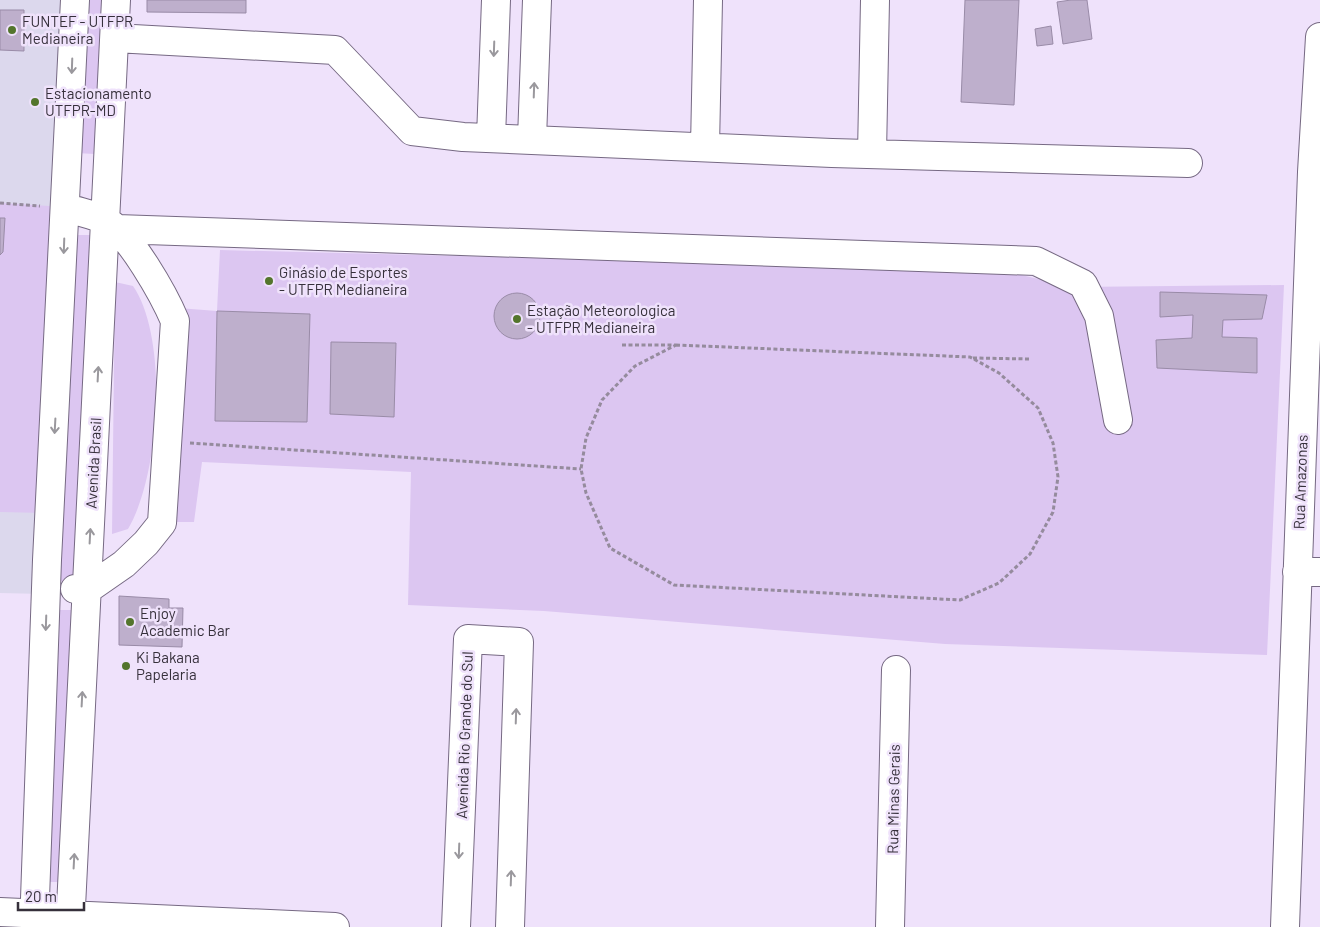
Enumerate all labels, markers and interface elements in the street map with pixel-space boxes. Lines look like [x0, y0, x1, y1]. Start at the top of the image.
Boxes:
place label: FUNTEF - UTFPR Medianeira [22, 12, 133, 47]
marker: FUNTEF - UTFPR Medianeira [6, 24, 18, 36]
one-way arrow [489, 40, 499, 56]
one-way arrow [67, 58, 76, 74]
one-way arrow [530, 82, 539, 98]
place label: Estacionamento UTFPR-MD [45, 84, 152, 119]
marker: Estacionamento UTFPR-MD [29, 96, 41, 108]
one-way arrow [59, 238, 68, 254]
place label: Ginásio de Esportes - UTFPR Medianeira [279, 263, 408, 298]
marker: Ginásio de Esportes - UTFPR Medianeira [263, 275, 275, 287]
place label: Estação Meteorologica - UTFPR Medianeira [527, 301, 675, 336]
marker: Estação Meteorologica - UTFPR Medianeira [511, 313, 523, 325]
one-way arrow [93, 366, 102, 382]
street label: Avenida Brasil [82, 417, 104, 509]
one-way arrow [50, 418, 59, 434]
street label: Rua Amazonas [1289, 434, 1311, 530]
one-way arrow [85, 529, 95, 545]
place label: Enjoy Academic Bar [140, 604, 231, 639]
one-way arrow [41, 615, 50, 631]
marker: Enjoy Academic Bar [124, 616, 136, 628]
place label: Ki Bakana Papelaria [136, 648, 200, 683]
street label: Avenida Rio Grande do Sul [452, 651, 476, 819]
marker: Ki Bakana Papelaria [120, 660, 132, 672]
one-way arrow [77, 691, 87, 707]
one-way arrow [512, 708, 521, 724]
street label: Rua Minas Gerais [883, 744, 903, 854]
one-way arrow [454, 843, 464, 859]
one-way arrow [69, 853, 78, 869]
one-way arrow [507, 871, 516, 887]
scale bar [18, 880, 84, 912]
text: 20 m [25, 887, 57, 905]

